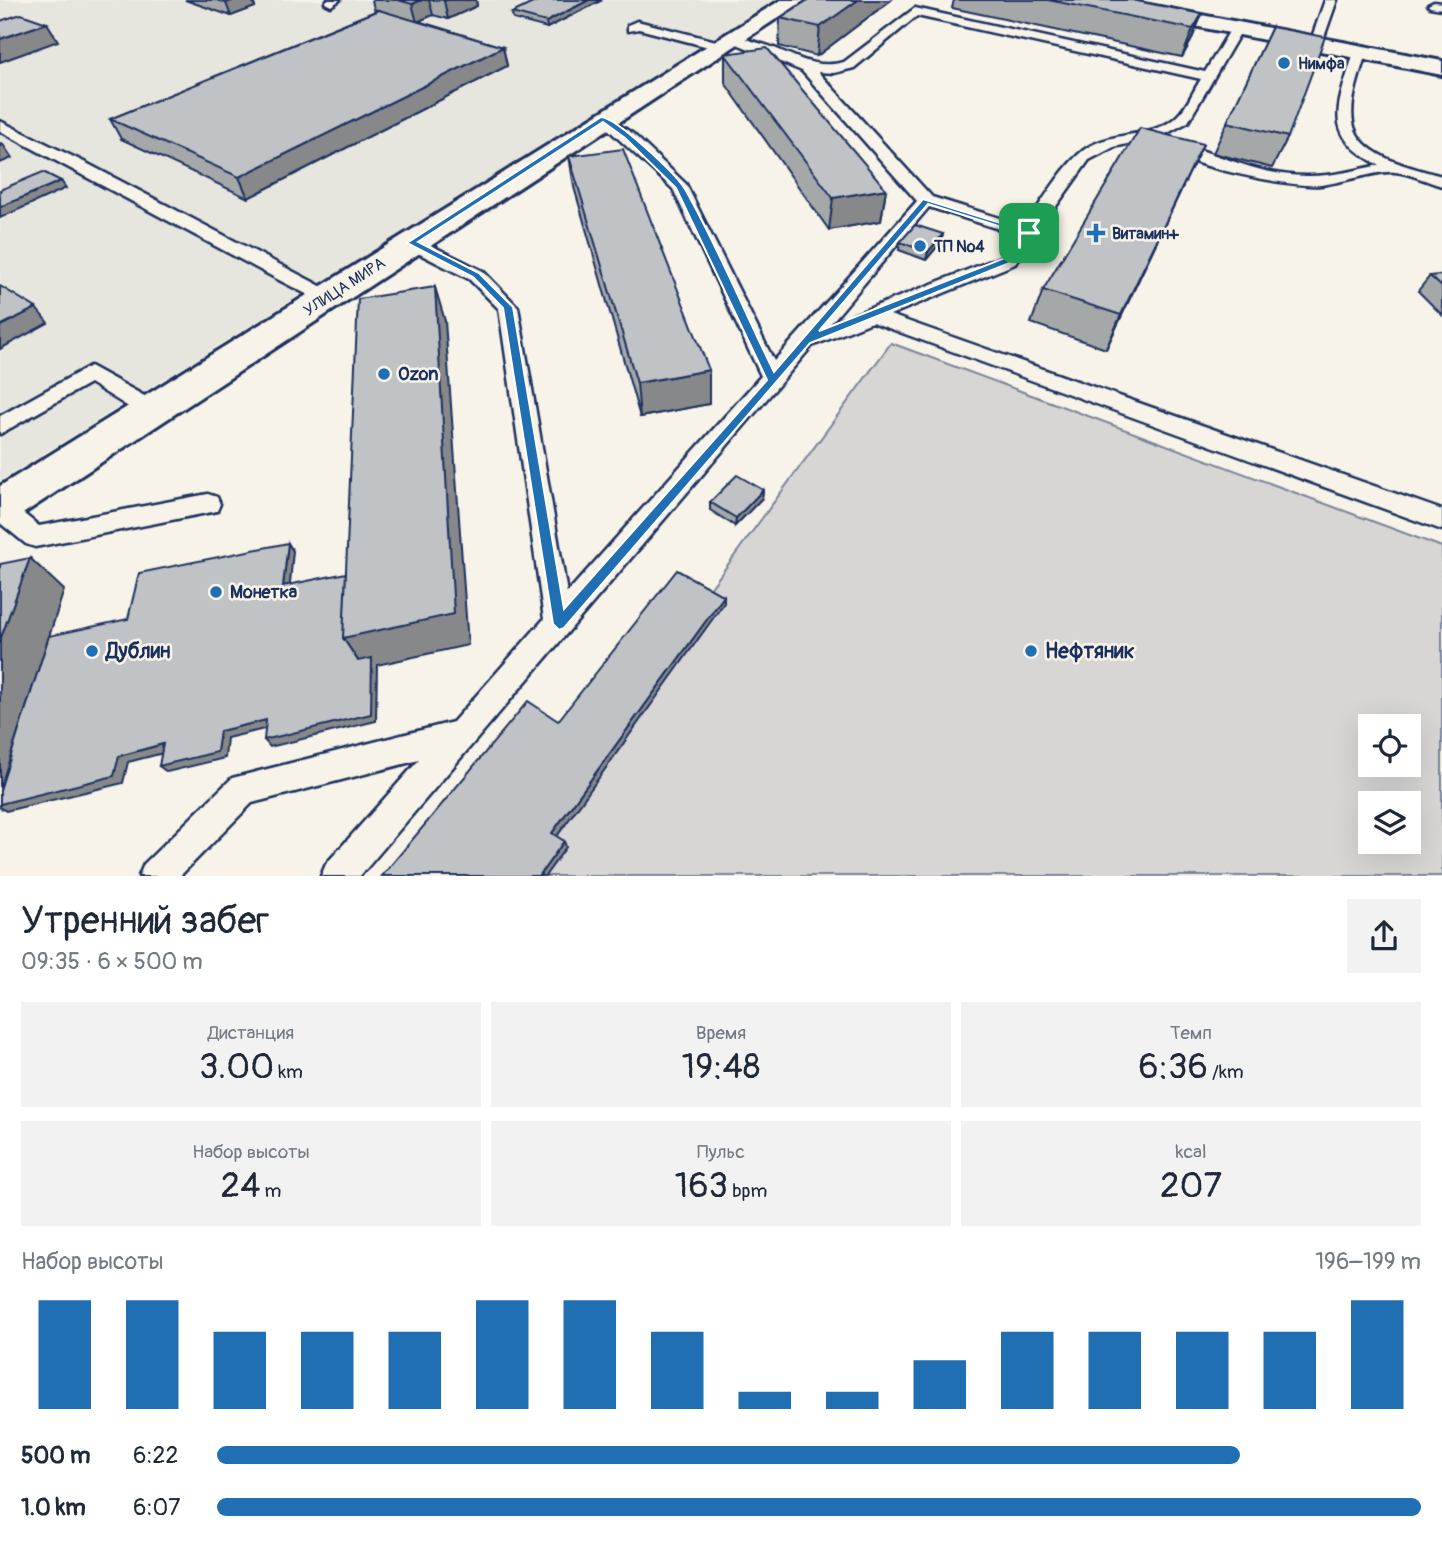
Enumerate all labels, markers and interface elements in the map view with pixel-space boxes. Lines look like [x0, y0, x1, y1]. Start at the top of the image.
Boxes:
place label: Нимфа [1298, 54, 1345, 74]
marker: Нимфа [1276, 55, 1292, 71]
pin [999, 203, 1059, 263]
icon: arrive [1010, 214, 1048, 252]
marker: Витамин+ [1086, 223, 1106, 243]
place label: Витамин+ [1112, 224, 1179, 244]
place label: ТП №4 [933, 237, 985, 257]
marker: ТП №4 [912, 238, 928, 254]
street label: УЛИЦА МИРА [300, 253, 389, 321]
place label: Ozon [398, 363, 438, 386]
marker: Ozon [376, 366, 392, 382]
place label: Монетка [230, 581, 298, 604]
marker: Монетка [208, 584, 224, 600]
place label: Дублин [104, 638, 171, 665]
place label: Нефтяник [1045, 638, 1135, 665]
marker: Дублин [84, 643, 100, 659]
marker: Нефтяник [1023, 643, 1039, 659]
map controls [1358, 714, 1421, 854]
button: locate [1358, 714, 1421, 777]
button: layers [1358, 791, 1421, 854]
text: Утренний забег [21, 897, 269, 945]
button: share [1347, 899, 1421, 973]
text: 09:35 · 6 × 500 m [21, 947, 203, 976]
text: Дистанция [208, 1021, 294, 1045]
text: Время [696, 1021, 746, 1045]
text: Темп [1170, 1021, 1212, 1045]
text: 3.00 [199, 1045, 274, 1089]
text: 19:48 [682, 1045, 761, 1089]
text: 6:36 [1138, 1045, 1208, 1089]
text: km [274, 1060, 303, 1084]
text: /km [1208, 1060, 1244, 1084]
text: Набор высоты [192, 1140, 310, 1164]
text: Пульс [697, 1140, 745, 1164]
text: kcal [1176, 1140, 1206, 1164]
text: 24 [221, 1164, 260, 1208]
text: 163 [675, 1164, 728, 1208]
text: 207 [1160, 1164, 1222, 1208]
text: m [260, 1179, 281, 1203]
text: bpm [728, 1179, 767, 1203]
text: Набор высоты [21, 1247, 163, 1276]
text: 196–199 m [1315, 1247, 1421, 1276]
text: 500 m [21, 1441, 90, 1470]
text: 6:22 [133, 1441, 178, 1470]
text: 1.0 km [21, 1493, 86, 1522]
text: 6:07 [133, 1493, 180, 1522]

